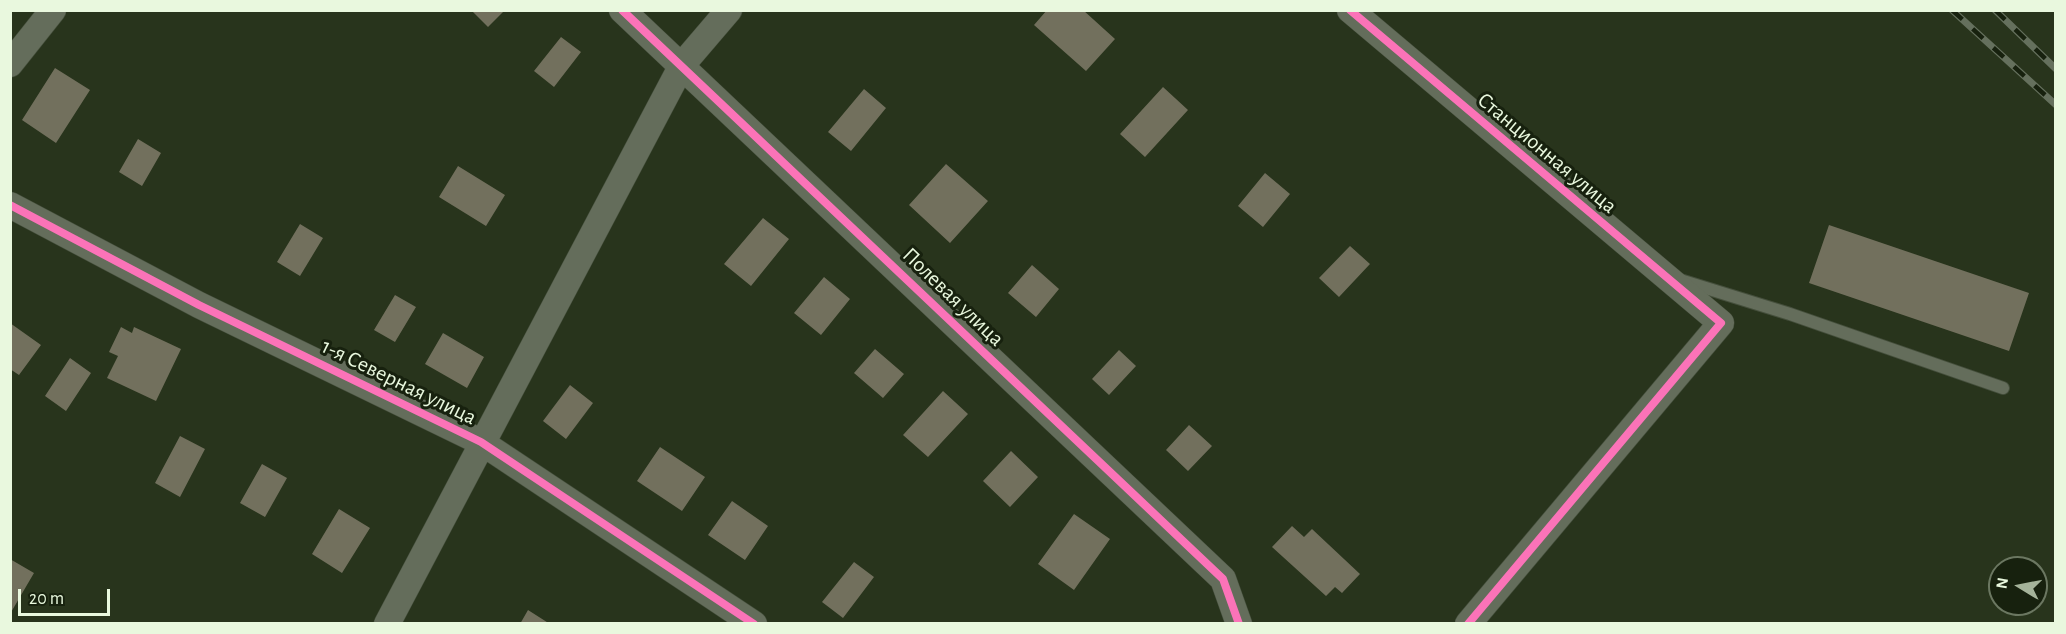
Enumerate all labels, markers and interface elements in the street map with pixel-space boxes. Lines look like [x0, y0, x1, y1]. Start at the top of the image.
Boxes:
street label: Станционная улица [1472, 87, 1622, 219]
street label: Полевая улица [897, 242, 1009, 352]
street label: 1-я Северная улица [317, 333, 481, 431]
north arrow [1988, 556, 2048, 616]
text: N [1993, 576, 2011, 590]
scale bar [21, 577, 112, 615]
text: 20 m [29, 590, 64, 608]

